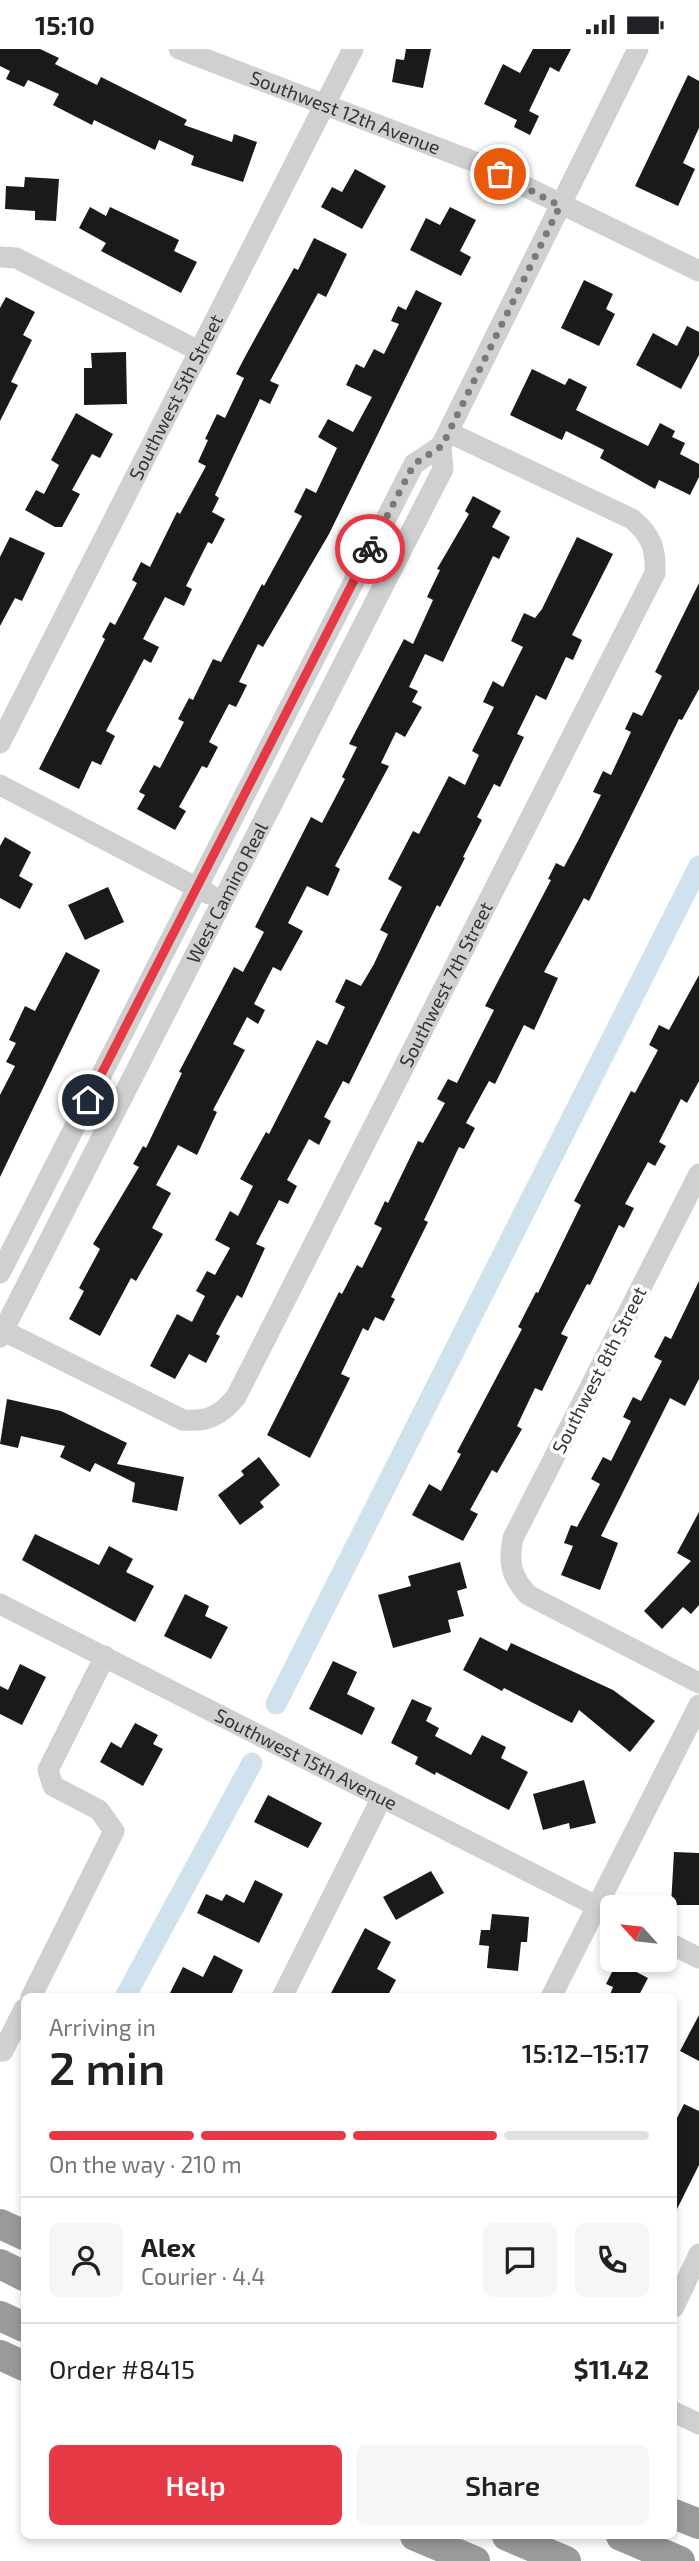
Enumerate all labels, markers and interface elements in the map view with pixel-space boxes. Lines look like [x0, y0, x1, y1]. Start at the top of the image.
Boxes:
text: 15:10 [35, 9, 95, 40]
street label: Southwest 12th Avenue [247, 65, 444, 159]
pin [470, 144, 530, 204]
icon: bag [481, 155, 519, 193]
street label: Southwest 5th Street [124, 310, 227, 484]
courier [335, 514, 405, 584]
icon: bike [351, 530, 389, 568]
street label: West Camino Real [181, 817, 272, 967]
street label: Southwest 7th Street [394, 898, 497, 1071]
pin [58, 1070, 118, 1130]
icon: home [69, 1081, 107, 1119]
street label: Southwest 8th Street [546, 1282, 651, 1457]
street label: Southwest 15th Avenue [211, 1703, 401, 1814]
north arrow [600, 1895, 677, 1972]
map controls [600, 1895, 677, 1972]
text: Arriving in [49, 2013, 156, 2041]
text: 15:12–15:17 [522, 2037, 649, 2068]
text: 2 min [49, 2039, 165, 2094]
text: On the way · 210 m [49, 2150, 242, 2178]
button: person [49, 2223, 123, 2297]
button: chat [483, 2223, 557, 2297]
button: phone [575, 2223, 649, 2297]
text: Alex [141, 2231, 196, 2262]
text: Courier · 4.4 [141, 2262, 265, 2290]
text: Order #8415 [49, 2353, 195, 2384]
text: $11.42 [574, 2353, 649, 2384]
button: Help [49, 2445, 342, 2525]
button: Share [356, 2445, 649, 2525]

